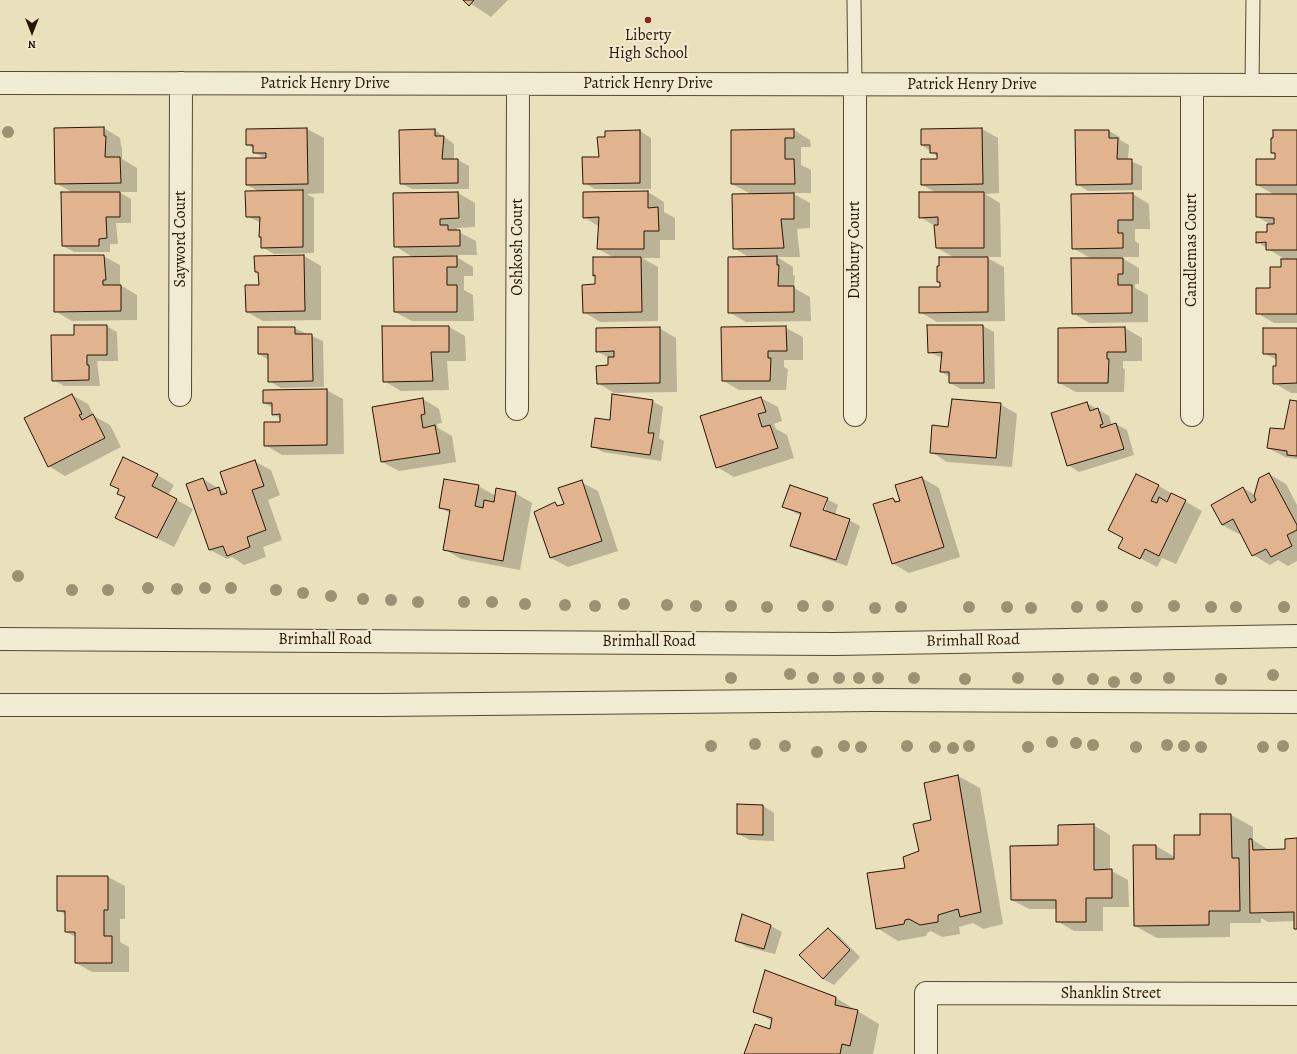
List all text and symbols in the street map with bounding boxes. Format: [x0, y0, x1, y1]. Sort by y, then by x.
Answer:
north arrow [12, 12, 52, 52]
marker: Liberty High School [643, 15, 653, 25]
place label: Liberty High School [608, 26, 688, 64]
text: N [28, 37, 36, 52]
street label: Patrick Henry Drive [260, 74, 390, 94]
street label: Patrick Henry Drive [583, 74, 713, 94]
street label: Patrick Henry Drive [907, 75, 1037, 95]
street label: Sayword Court [171, 191, 191, 287]
street label: Candlemas Court [1182, 193, 1202, 307]
street label: Oshkosh Court [508, 198, 528, 296]
street label: Duxbury Court [845, 201, 865, 299]
street label: Brimhall Road [278, 630, 372, 650]
street label: Brimhall Road [926, 631, 1020, 651]
street label: Brimhall Road [602, 632, 696, 652]
street label: Shanklin Street [1061, 984, 1161, 1004]

